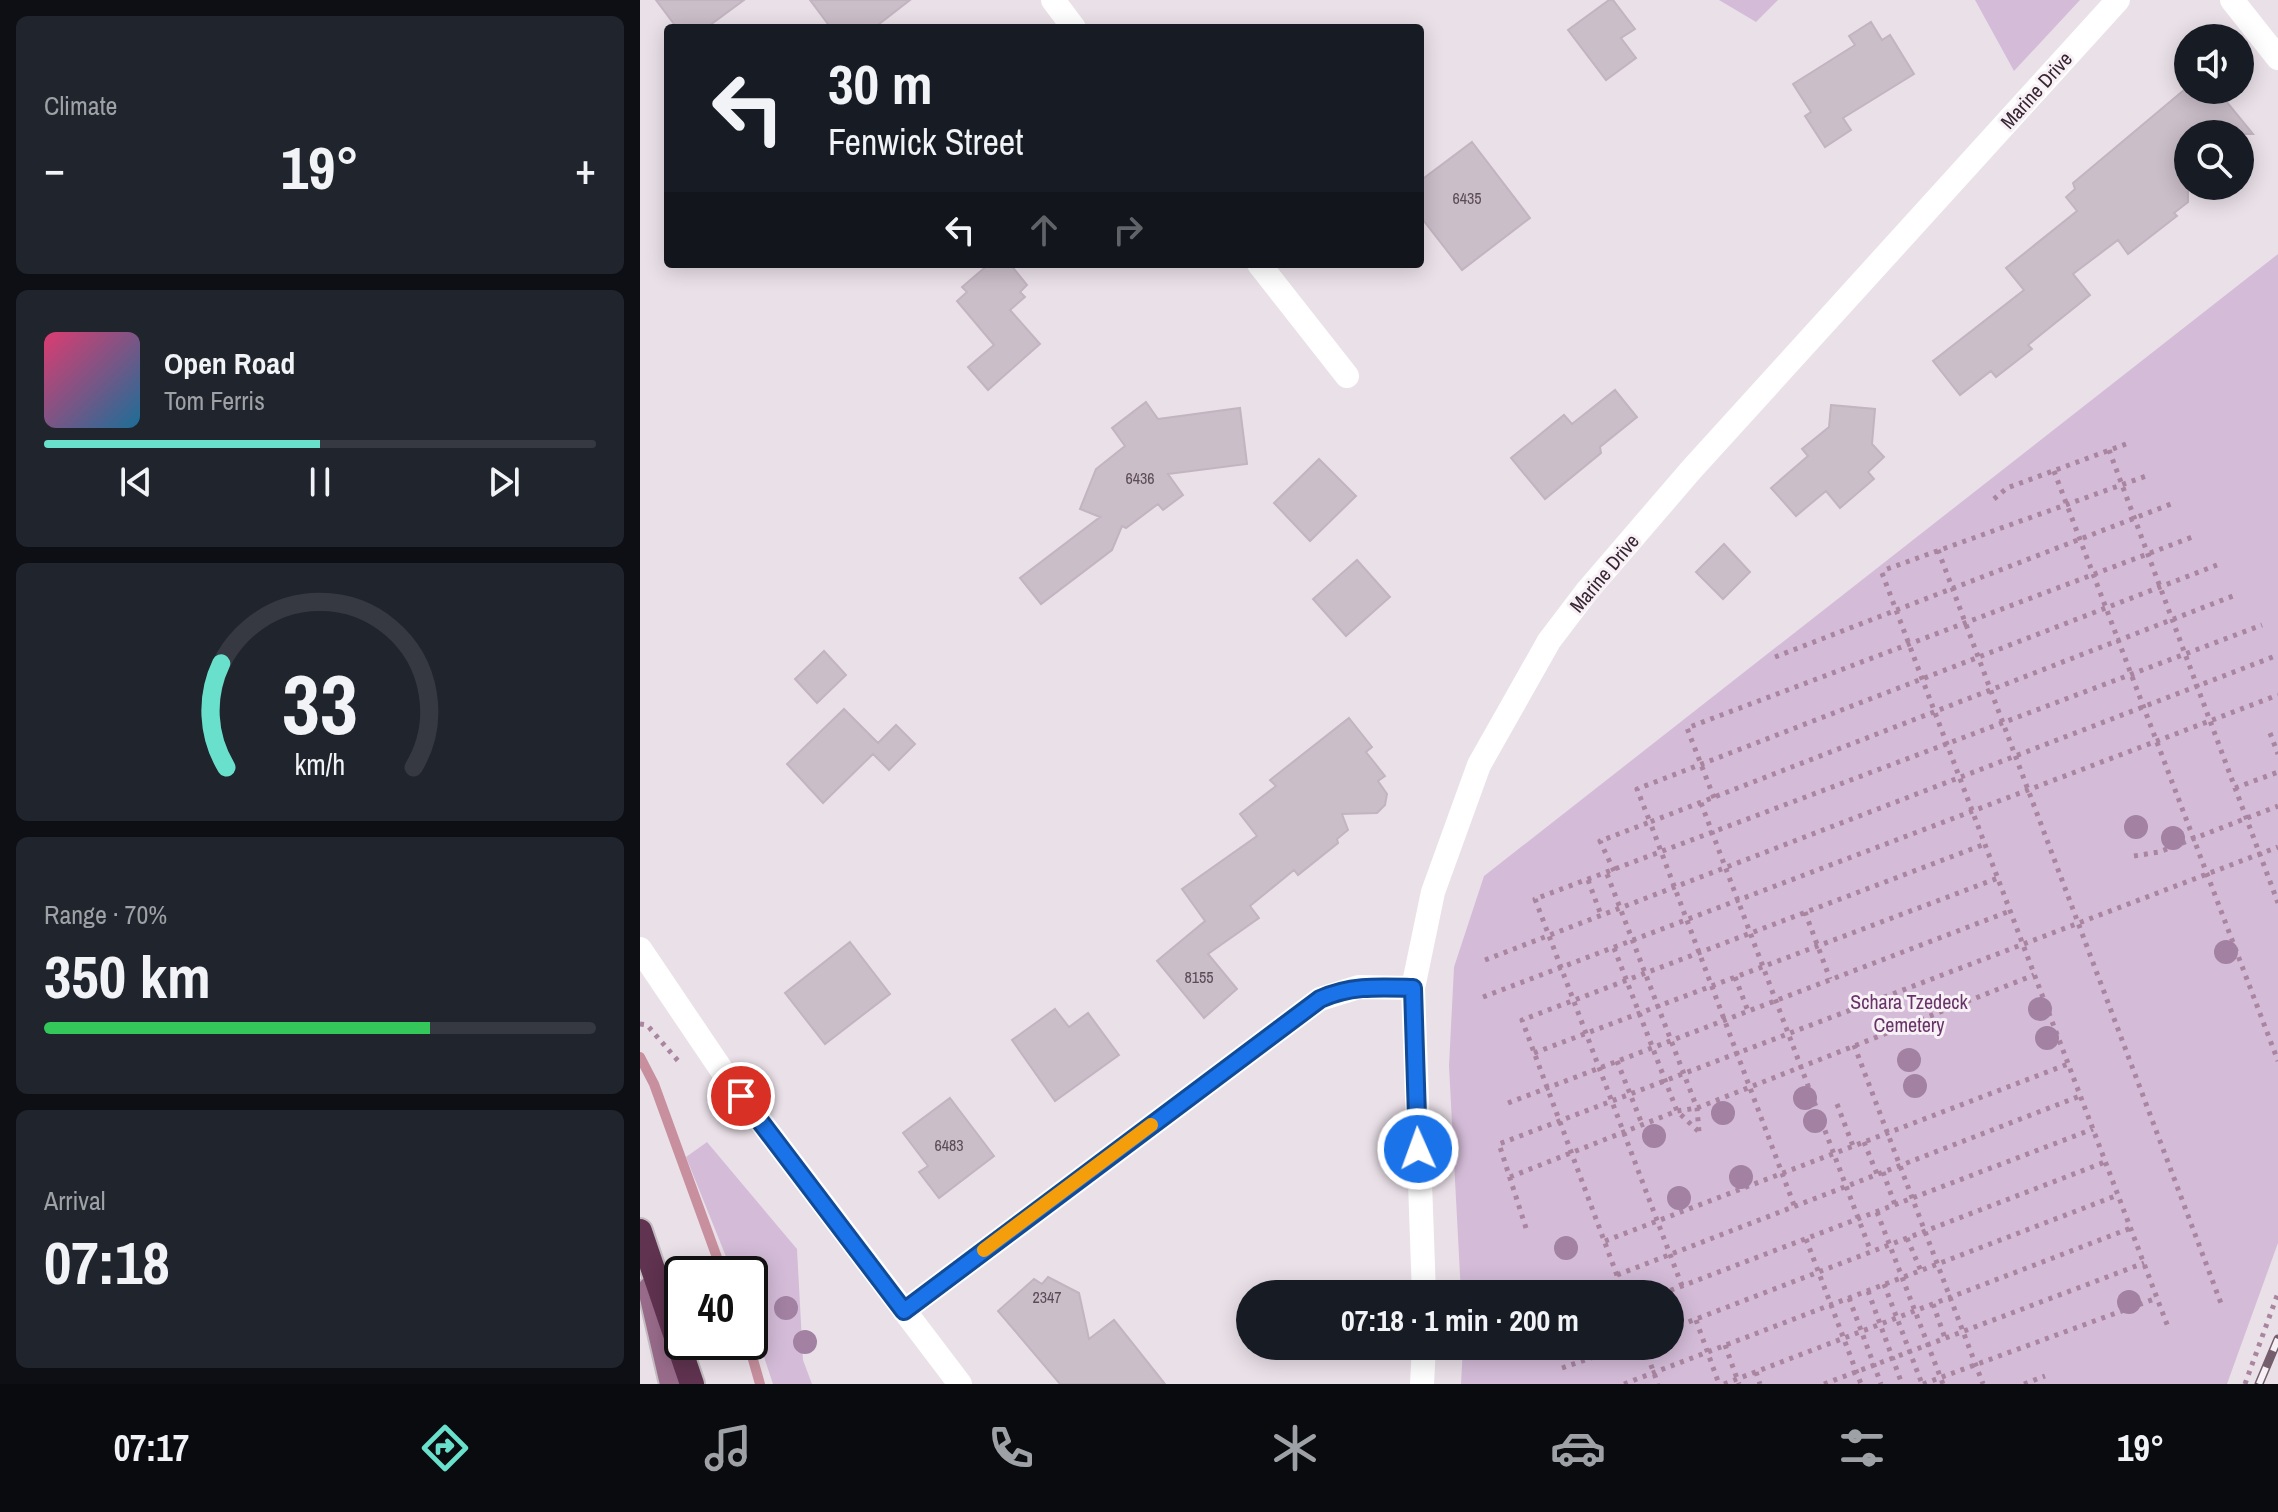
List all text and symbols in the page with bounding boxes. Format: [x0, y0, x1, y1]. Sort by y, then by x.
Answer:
map controls [2174, 24, 2254, 200]
button: sound [2174, 24, 2254, 104]
text: 30 m [828, 46, 933, 121]
street label: Marine Drive [1994, 46, 2078, 134]
icon: left [696, 56, 800, 160]
text: Climate [44, 88, 117, 123]
text: Fenwick Street [828, 118, 1023, 166]
button: search [2174, 120, 2254, 200]
text: 19° [281, 127, 359, 208]
text: − [44, 138, 65, 198]
text: + [575, 138, 596, 198]
house number: 6435 [1452, 187, 1482, 209]
icon: left [938, 208, 982, 252]
icon: ahead [1022, 208, 1066, 252]
icon: right [1106, 208, 1150, 252]
text: Open Road [164, 343, 295, 383]
text: Tom Ferris [164, 383, 265, 418]
icon: previous [114, 460, 158, 504]
icon: pause [298, 460, 342, 504]
icon: next [482, 460, 526, 504]
house number: 6436 [1125, 467, 1155, 489]
street label: Marine Drive [1563, 528, 1645, 618]
text: 33 [282, 648, 358, 760]
text: km/h [295, 745, 345, 784]
text: Range · 70% [44, 897, 167, 932]
text: 350 km [44, 936, 211, 1017]
house number: 8155 [1184, 966, 1214, 988]
park label: Schara Tzedeck Cemetery [1850, 988, 1969, 1038]
pin [707, 1062, 775, 1130]
icon: arrive [719, 1074, 763, 1118]
position arrow [1376, 1107, 1460, 1191]
house number: 6483 [934, 1134, 964, 1156]
text: Arrival [44, 1183, 106, 1218]
text: 07:18 [44, 1222, 170, 1303]
speed limit sign: 40 [664, 1256, 768, 1360]
house number: 2347 [1032, 1286, 1062, 1308]
text: 07:18 · 1 min · 200 m [1341, 1300, 1579, 1340]
icon: directions [417, 1420, 473, 1476]
icon: music [700, 1420, 756, 1476]
icon: phone [983, 1420, 1039, 1476]
icon: climate [1267, 1420, 1323, 1476]
icon: car [1550, 1420, 1606, 1476]
icon: filters [1834, 1420, 1890, 1476]
text: 07:17 [114, 1424, 189, 1472]
text: 19° [2117, 1424, 2164, 1472]

